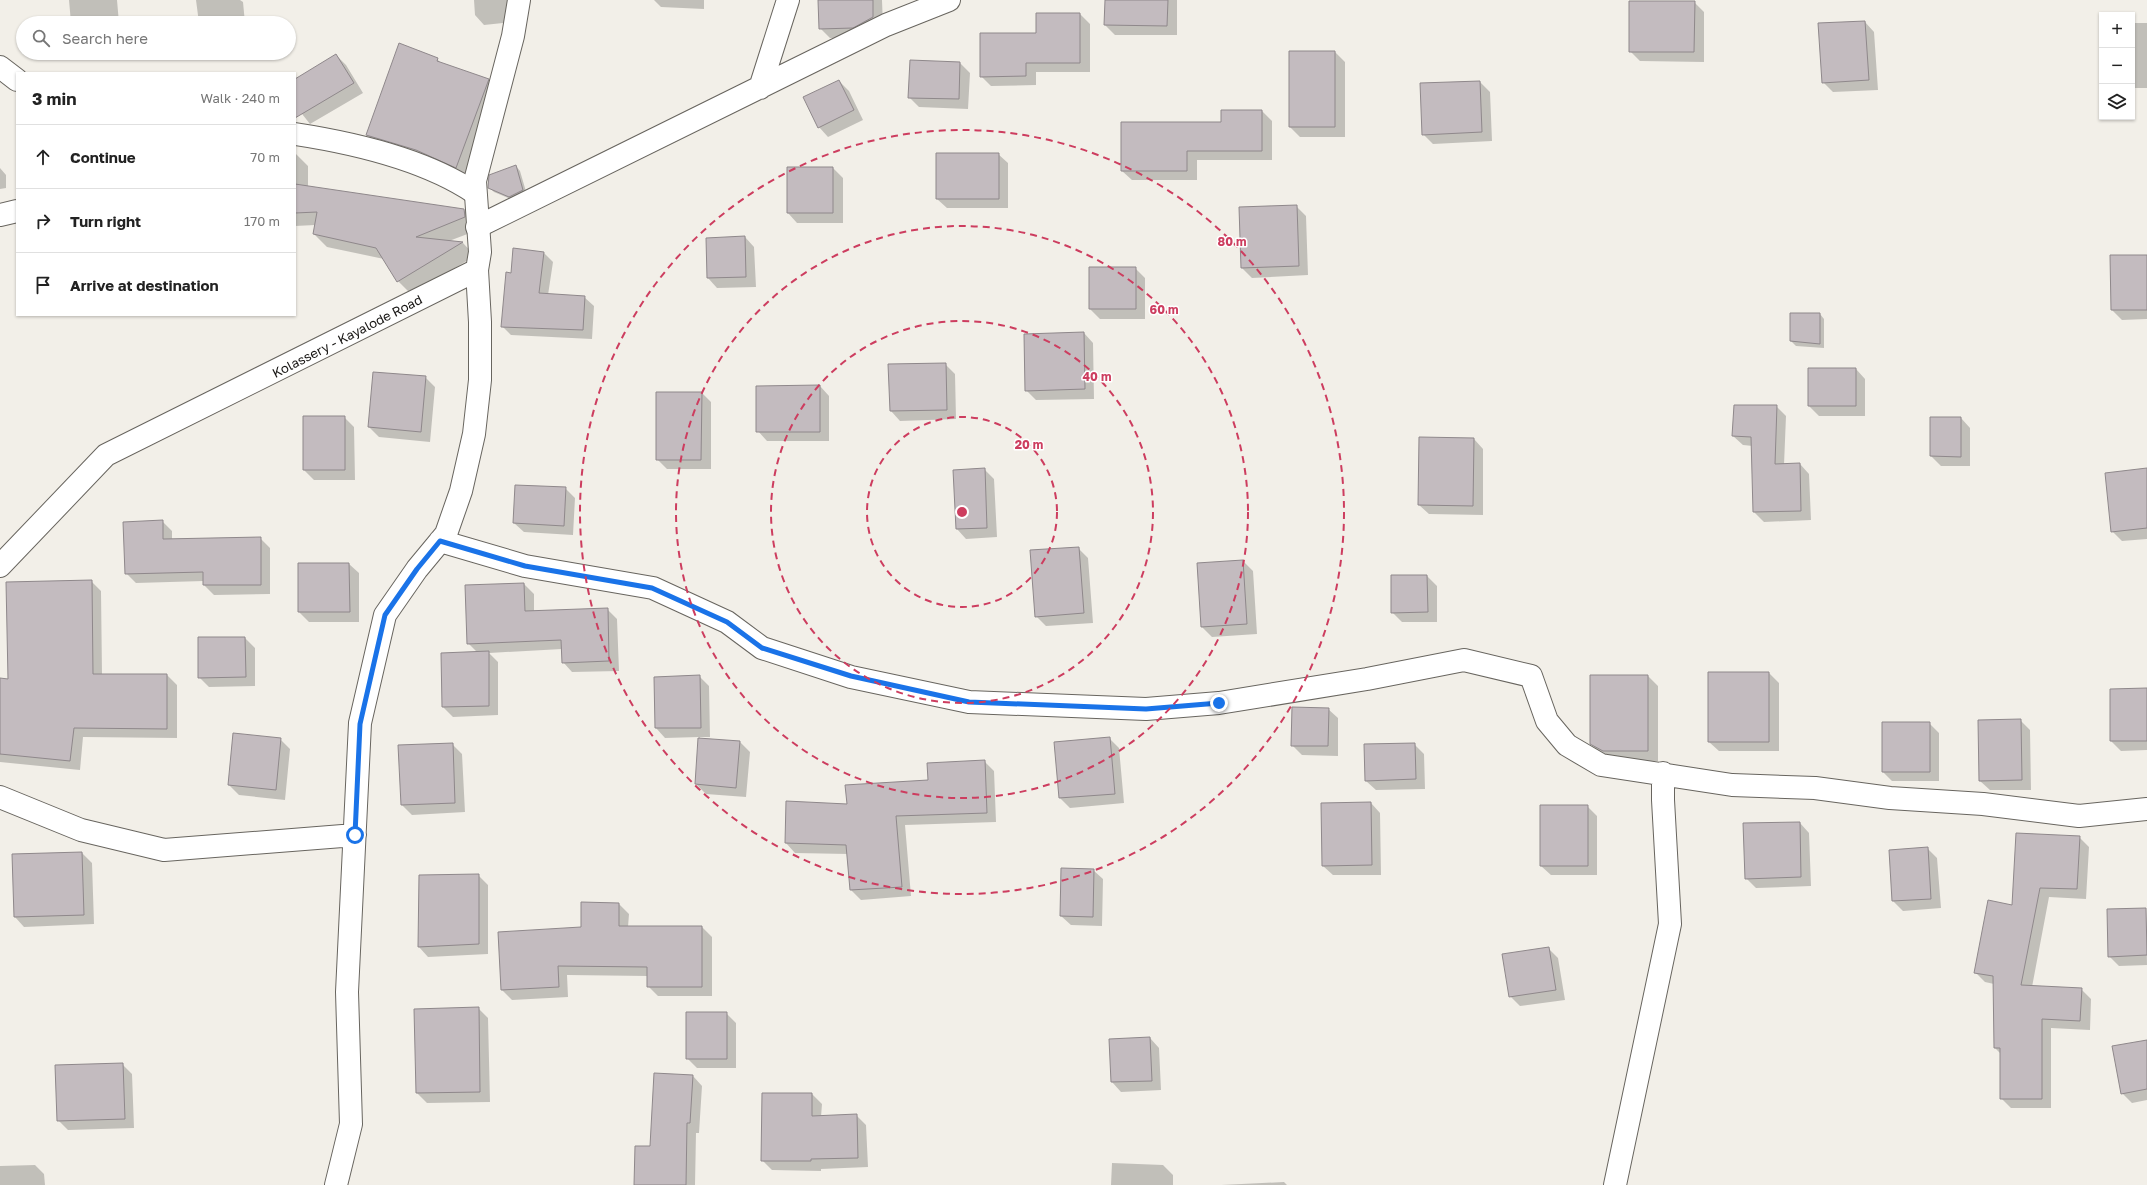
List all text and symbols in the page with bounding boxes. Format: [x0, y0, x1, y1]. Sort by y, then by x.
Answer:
map controls [2099, 12, 2135, 120]
button: + [2099, 12, 2135, 48]
search box [16, 16, 296, 60]
icon: search [30, 27, 52, 49]
text: Search here [62, 29, 148, 47]
button: − [2099, 48, 2135, 84]
button: layers [2099, 84, 2135, 120]
text: 3 min [32, 88, 76, 109]
text: Walk · 240 m [201, 90, 280, 106]
icon: ahead [32, 146, 54, 168]
text: Continue [70, 148, 136, 166]
text: 70 m [250, 149, 280, 165]
icon: right [32, 210, 54, 232]
text: Turn right [70, 212, 141, 230]
text: 170 m [244, 213, 280, 229]
text: 80 m [1218, 234, 1246, 249]
icon: arrive [32, 274, 54, 296]
text: Arrive at destination [70, 276, 219, 294]
street label: Kolassery - Kayalode Road [269, 291, 425, 381]
text: 60 m [1150, 302, 1178, 317]
text: 40 m [1083, 369, 1111, 384]
text: 20 m [1015, 437, 1043, 452]
centre of rings [955, 505, 969, 519]
route end [1210, 694, 1228, 712]
route start [346, 826, 364, 844]

